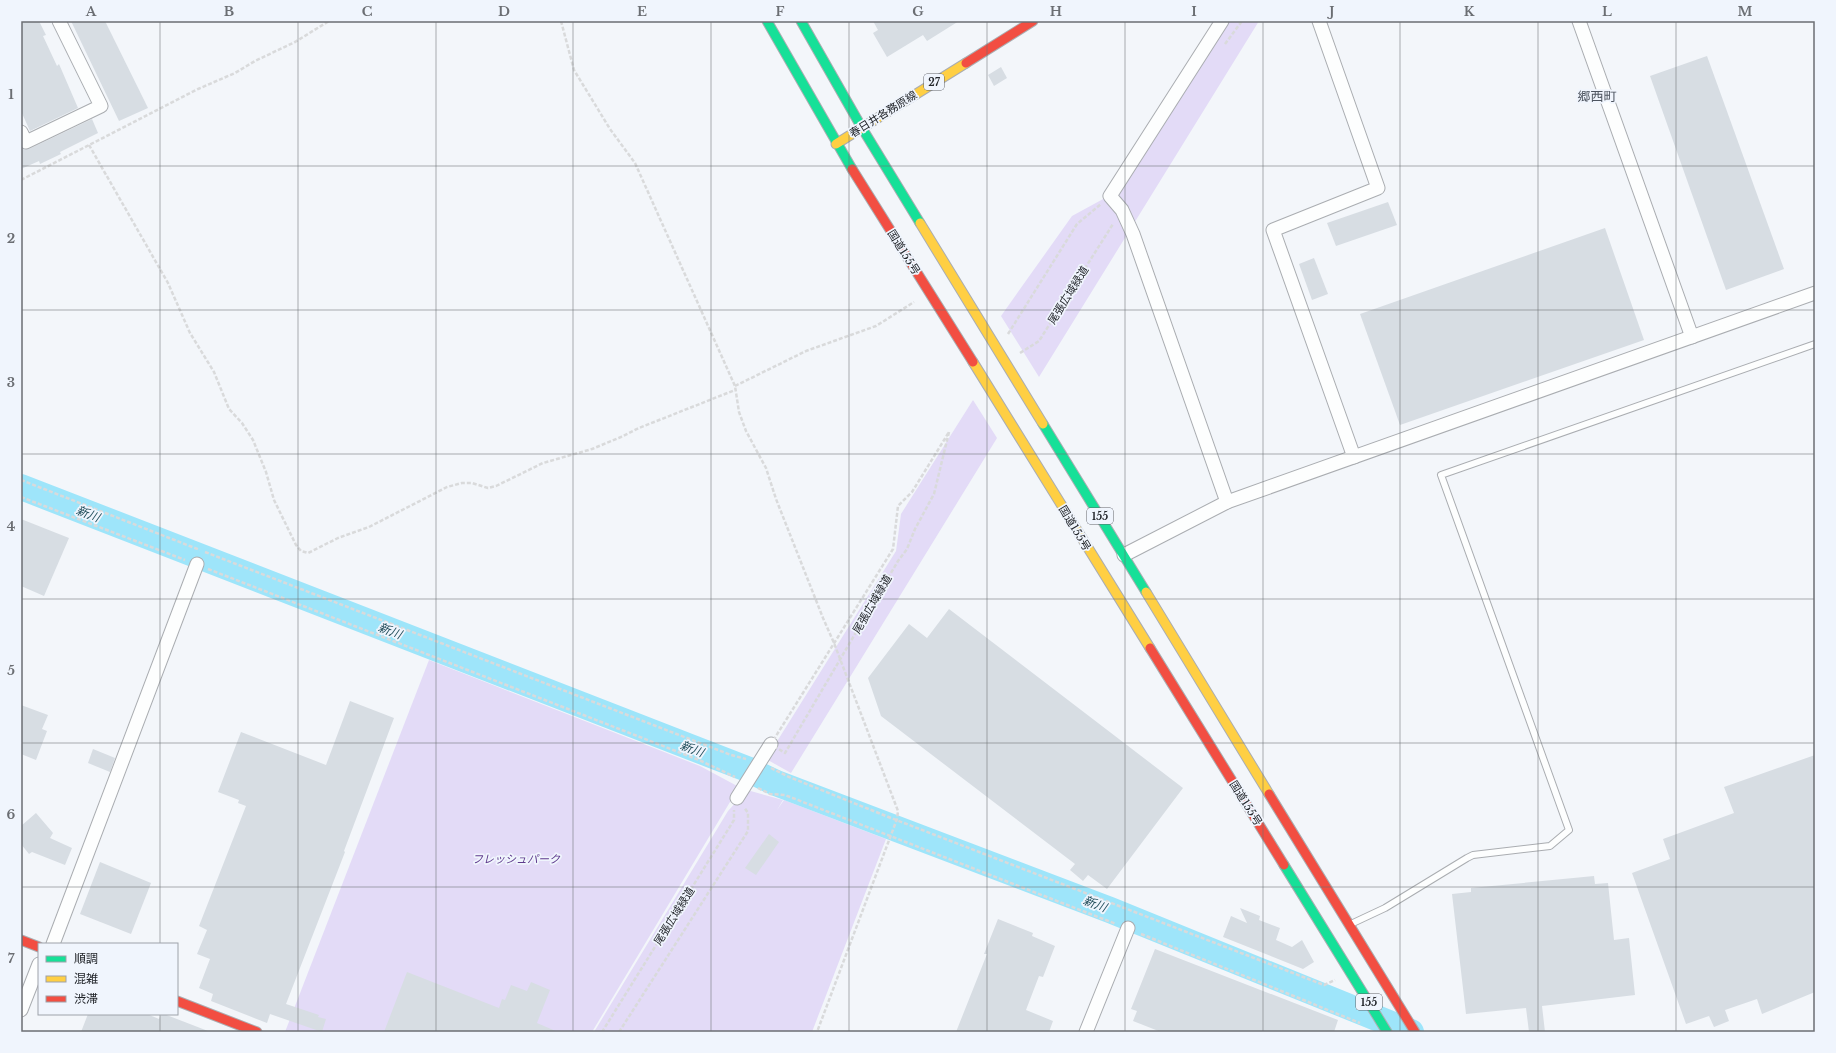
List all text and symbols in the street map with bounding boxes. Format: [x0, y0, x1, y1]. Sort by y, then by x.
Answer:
text: A [85, 3, 97, 20]
text: B [224, 3, 234, 20]
text: C [362, 3, 373, 20]
text: D [498, 3, 510, 20]
text: E [637, 3, 647, 20]
text: F [776, 3, 785, 20]
text: G [912, 3, 924, 20]
text: H [1050, 3, 1062, 20]
text: I [1191, 3, 1197, 20]
text: J [1326, 3, 1335, 20]
text: K [1464, 3, 1475, 20]
text: L [1602, 3, 1612, 20]
text: M [1738, 3, 1753, 20]
road number: 27 [924, 74, 944, 90]
text: 1 [8, 86, 14, 103]
street label: 春日井各務原線 [847, 88, 919, 140]
district label: 郷西町 [1577, 88, 1617, 105]
street label: 国道155号 [885, 227, 923, 277]
text: 2 [7, 230, 15, 247]
street label: 尾張広域緑道 [1045, 263, 1091, 327]
text: 3 [7, 374, 15, 391]
water label: 新川 [74, 502, 104, 526]
street label: 国道155号 [1056, 503, 1094, 553]
road number: 155 [1087, 508, 1113, 524]
text: 4 [7, 518, 16, 535]
street label: 尾張広域緑道 [849, 572, 895, 636]
water label: 新川 [376, 619, 406, 643]
text: 5 [7, 662, 15, 679]
water label: 新川 [678, 737, 708, 761]
street label: 国道155号 [1227, 778, 1265, 828]
text: 6 [7, 806, 16, 823]
park label: フレッシュパーク [472, 852, 561, 866]
street label: 尾張広域緑道 [651, 884, 697, 948]
water label: 新川 [1081, 892, 1111, 916]
legend [38, 943, 178, 1015]
text: 7 [8, 950, 15, 967]
text: 順調 [74, 951, 98, 966]
text: 混雑 [74, 971, 98, 986]
text: 渋滞 [74, 991, 98, 1006]
road number: 155 [1356, 994, 1382, 1010]

